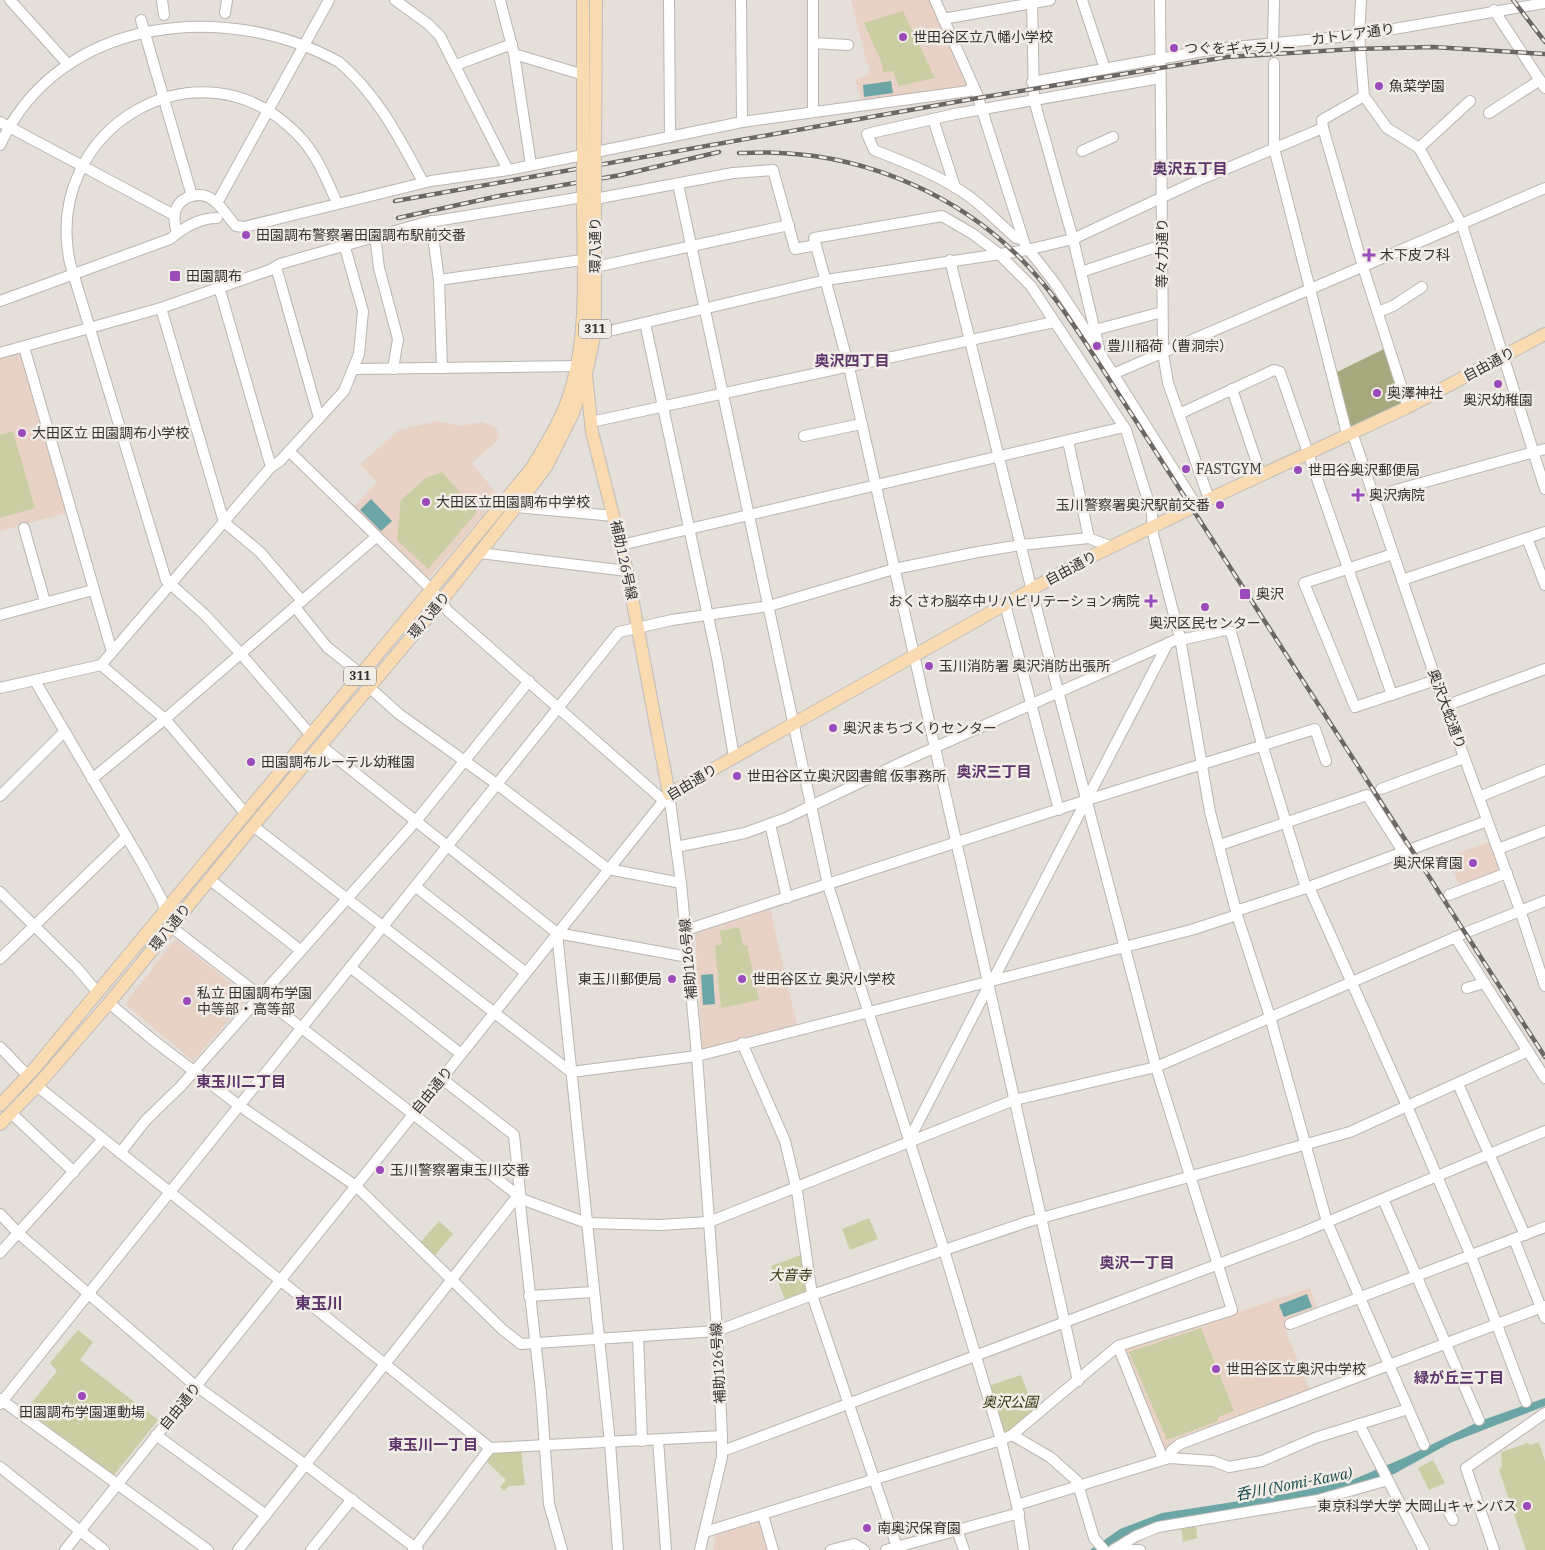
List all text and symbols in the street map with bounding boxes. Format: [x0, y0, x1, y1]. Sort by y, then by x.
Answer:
street label: カトレア通り [1310, 19, 1396, 49]
place label: 世田谷区立八幡小学校 [913, 28, 1053, 46]
marker: 世田谷区立八幡小学校 [897, 31, 909, 43]
place label: つぐをギャラリー [1184, 39, 1296, 57]
marker: つぐをギャラリー [1168, 42, 1180, 54]
place label: 魚菜学園 [1389, 77, 1445, 95]
marker: 魚菜学園 [1373, 80, 1385, 92]
district label: 奥沢五丁目 [1152, 159, 1228, 178]
street label: 環八通り [586, 217, 604, 273]
street label: 等々力通り [1153, 218, 1171, 288]
place label: 田園調布警察署田園調布駅前交番 [256, 226, 466, 244]
marker: 田園調布警察署田園調布駅前交番 [240, 229, 252, 241]
place label: 木下皮フ科 [1380, 246, 1450, 264]
marker: 木下皮フ科 [1362, 248, 1376, 262]
place label: 田園調布 [186, 267, 242, 285]
marker: 田園調布 [168, 269, 182, 283]
road number: 311 [579, 320, 611, 338]
place label: 豊川稲荷（曹洞宗） [1107, 337, 1233, 355]
marker: 豊川稲荷（曹洞宗） [1091, 340, 1103, 352]
street label: 自由通り [1460, 343, 1518, 385]
district label: 奥沢四丁目 [814, 351, 890, 370]
marker: 奥沢幼稚園 [1492, 378, 1504, 390]
place label: 奥澤神社 [1387, 384, 1443, 402]
marker: 奥澤神社 [1371, 387, 1383, 399]
place label: 奥沢幼稚園 [1463, 391, 1533, 409]
place label: 大田区立 田園調布小学校 [32, 424, 189, 442]
marker: 大田区立 田園調布小学校 [16, 427, 28, 439]
place label: FASTGYM [1196, 460, 1262, 478]
place label: 世田谷奥沢郵便局 [1308, 461, 1420, 479]
marker: FASTGYM [1180, 463, 1192, 475]
marker: 世田谷奥沢郵便局 [1292, 464, 1304, 476]
place label: 奥沢病院 [1369, 486, 1425, 504]
marker: 奥沢病院 [1351, 488, 1365, 502]
place label: 大田区立田園調布中学校 [436, 493, 590, 511]
marker: 大田区立田園調布中学校 [420, 496, 432, 508]
place label: 玉川警察署奥沢駅前交番 [1056, 496, 1210, 514]
marker: 玉川警察署奥沢駅前交番 [1214, 499, 1226, 511]
street label: 補助126号線 [607, 518, 641, 602]
street label: 自由通り [1042, 547, 1100, 589]
place label: 奥沢 [1256, 585, 1284, 603]
marker: 奥沢 [1238, 587, 1252, 601]
street label: 環八通り [404, 588, 454, 642]
place label: おくさわ脳卒中リハビリテーション病院 [888, 592, 1140, 610]
marker: おくさわ脳卒中リハビリテーション病院 [1144, 594, 1158, 608]
marker: 奥沢区民センター [1199, 601, 1211, 613]
place label: 奥沢区民センター [1149, 614, 1261, 632]
place label: 玉川消防署 奥沢消防出張所 [939, 657, 1110, 675]
marker: 玉川消防署 奥沢消防出張所 [923, 660, 935, 672]
road number: 311 [344, 666, 376, 686]
street label: 奥沢大蛇通り [1424, 666, 1470, 752]
place label: 奥沢まちづくりセンター [843, 719, 997, 737]
marker: 奥沢まちづくりセンター [827, 722, 839, 734]
place label: 田園調布ルーテル幼稚園 [261, 753, 415, 771]
marker: 田園調布ルーテル幼稚園 [245, 756, 257, 768]
street label: 自由通り [663, 760, 721, 804]
district label: 奥沢三丁目 [956, 762, 1032, 781]
place label: 世田谷区立奥沢図書館 仮事務所 [747, 767, 946, 785]
marker: 世田谷区立奥沢図書館 仮事務所 [731, 770, 743, 782]
place label: 奥沢保育園 [1393, 854, 1463, 872]
marker: 奥沢保育園 [1467, 857, 1479, 869]
street label: 環八通り [145, 900, 195, 954]
street label: 補助126号線 [675, 918, 701, 1000]
place label: 東玉川郵便局 [578, 970, 662, 988]
place label: 世田谷区立 奥沢小学校 [752, 970, 895, 988]
marker: 東玉川郵便局 [666, 973, 678, 985]
marker: 世田谷区立 奥沢小学校 [736, 973, 748, 985]
place label: 私立 田園調布学園 中等部・高等部 [197, 984, 312, 1018]
marker: 私立 田園調布学園 中等部・高等部 [181, 995, 193, 1007]
street label: 自由通り [407, 1063, 457, 1117]
district label: 東玉川二丁目 [196, 1072, 286, 1091]
place label: 玉川警察署東玉川交番 [390, 1161, 530, 1179]
marker: 玉川警察署東玉川交番 [374, 1164, 386, 1176]
district label: 奥沢一丁目 [1099, 1253, 1175, 1272]
park label: 大音寺 [769, 1266, 813, 1284]
district label: 東玉川 [295, 1293, 343, 1313]
street label: 補助126号線 [707, 1322, 729, 1404]
place label: 世田谷区立奥沢中学校 [1226, 1360, 1366, 1378]
marker: 世田谷区立奥沢中学校 [1210, 1363, 1222, 1375]
district label: 緑が丘三丁目 [1414, 1368, 1504, 1387]
street label: 自由通り [155, 1379, 205, 1433]
marker: 田園調布学園運動場 [76, 1390, 88, 1402]
park label: 奥沢公園 [982, 1393, 1040, 1411]
place label: 田園調布学園運動場 [19, 1403, 145, 1421]
district label: 東玉川一丁目 [388, 1435, 478, 1454]
water label: 呑川 (Nomi-Kawa) [1234, 1463, 1354, 1504]
place label: 東京科学大学 大岡山キャンパス [1318, 1497, 1517, 1515]
marker: 東京科学大学 大岡山キャンパス [1521, 1500, 1533, 1512]
place label: 南奥沢保育園 [877, 1519, 961, 1537]
marker: 南奥沢保育園 [861, 1522, 873, 1534]

